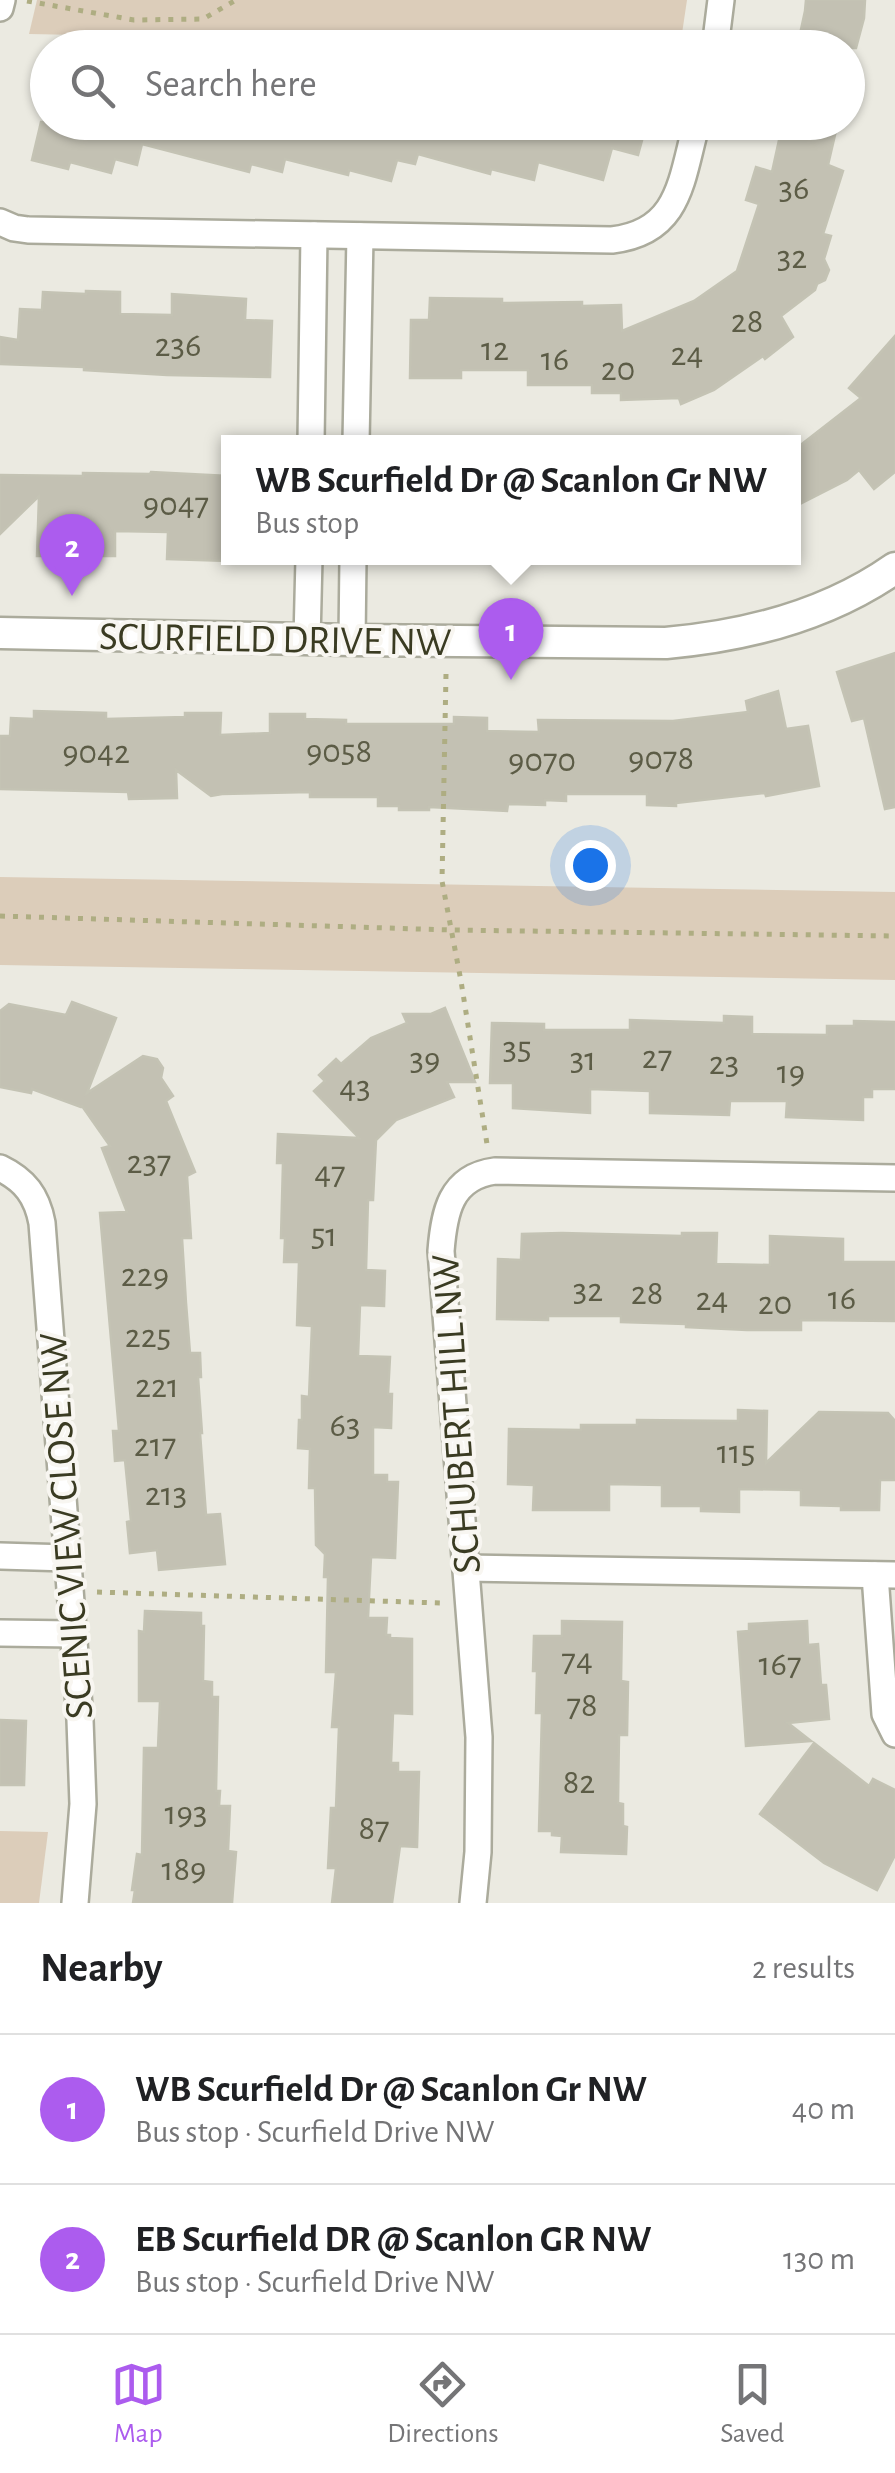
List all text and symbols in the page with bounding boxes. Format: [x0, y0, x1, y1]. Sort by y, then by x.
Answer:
search box [30, 30, 865, 140]
icon: search [65, 58, 120, 113]
text: Search here [145, 66, 317, 104]
house number: 36 [779, 171, 809, 206]
house number: 32 [777, 240, 807, 275]
house number: 28 [731, 304, 763, 339]
house number: 236 [155, 328, 201, 363]
house number: 12 [481, 332, 509, 367]
house number: 24 [671, 337, 703, 372]
house number: 16 [541, 342, 569, 377]
house number: 20 [601, 352, 635, 387]
popup [221, 435, 801, 565]
text: WB Scurfield Dr @ Scanlon Gr NW [255, 462, 767, 500]
house number: 9047 [143, 487, 209, 522]
text: Bus stop [255, 507, 359, 539]
pin: 2 [40, 514, 104, 596]
pin: 1 [478, 598, 544, 680]
street label: SCURFIELD DRIVE NW [99, 617, 452, 663]
house number: 9058 [306, 734, 372, 769]
house number: 9042 [62, 735, 130, 770]
house number: 9078 [628, 741, 694, 776]
house number: 9070 [508, 743, 576, 778]
your location [565, 840, 616, 891]
house number: 35 [502, 1031, 532, 1066]
house number: 27 [642, 1040, 672, 1075]
house number: 39 [410, 1042, 440, 1077]
house number: 31 [570, 1042, 596, 1077]
house number: 23 [709, 1046, 739, 1081]
house number: 19 [777, 1055, 805, 1090]
house number: 43 [339, 1070, 371, 1105]
house number: 237 [127, 1145, 171, 1180]
house number: 47 [314, 1156, 346, 1191]
house number: 51 [311, 1218, 337, 1253]
street label: SCHUBERT HILL NW [426, 1253, 488, 1575]
house number: 229 [121, 1258, 169, 1293]
house number: 32 [573, 1273, 603, 1308]
house number: 28 [631, 1276, 663, 1311]
house number: 16 [828, 1281, 856, 1316]
house number: 24 [696, 1282, 728, 1317]
house number: 20 [758, 1286, 792, 1321]
house number: 225 [125, 1319, 171, 1354]
street label: SCENIC VIEW CLOSE NW [34, 1331, 100, 1720]
house number: 221 [135, 1369, 179, 1404]
house number: 63 [330, 1408, 360, 1443]
house number: 217 [134, 1428, 176, 1463]
house number: 115 [717, 1435, 755, 1470]
house number: 213 [145, 1477, 187, 1512]
house number: 74 [561, 1643, 593, 1678]
house number: 167 [758, 1647, 802, 1682]
house number: 78 [566, 1688, 598, 1723]
house number: 82 [563, 1765, 595, 1800]
house number: 193 [165, 1796, 207, 1831]
house number: 87 [358, 1811, 390, 1846]
house number: 189 [161, 1852, 207, 1887]
text: Nearby [40, 1947, 163, 1989]
text: 2 results [752, 1952, 855, 1984]
text: WB Scurfield Dr @ Scanlon Gr NW [135, 2071, 647, 2109]
text: 1 [67, 2093, 78, 2125]
text: 40 m [792, 2093, 855, 2125]
text: Bus stop · Scurfield Drive NW [135, 2116, 494, 2148]
text: EB Scurfield DR @ Scanlon GR NW [135, 2221, 651, 2259]
text: 2 [65, 2243, 80, 2275]
text: 130 m [783, 2243, 855, 2275]
text: Bus stop · Scurfield Drive NW [135, 2266, 494, 2298]
tab: Map [111, 2357, 166, 2451]
tab: Directions [387, 2357, 499, 2451]
tab: Saved [720, 2357, 784, 2451]

